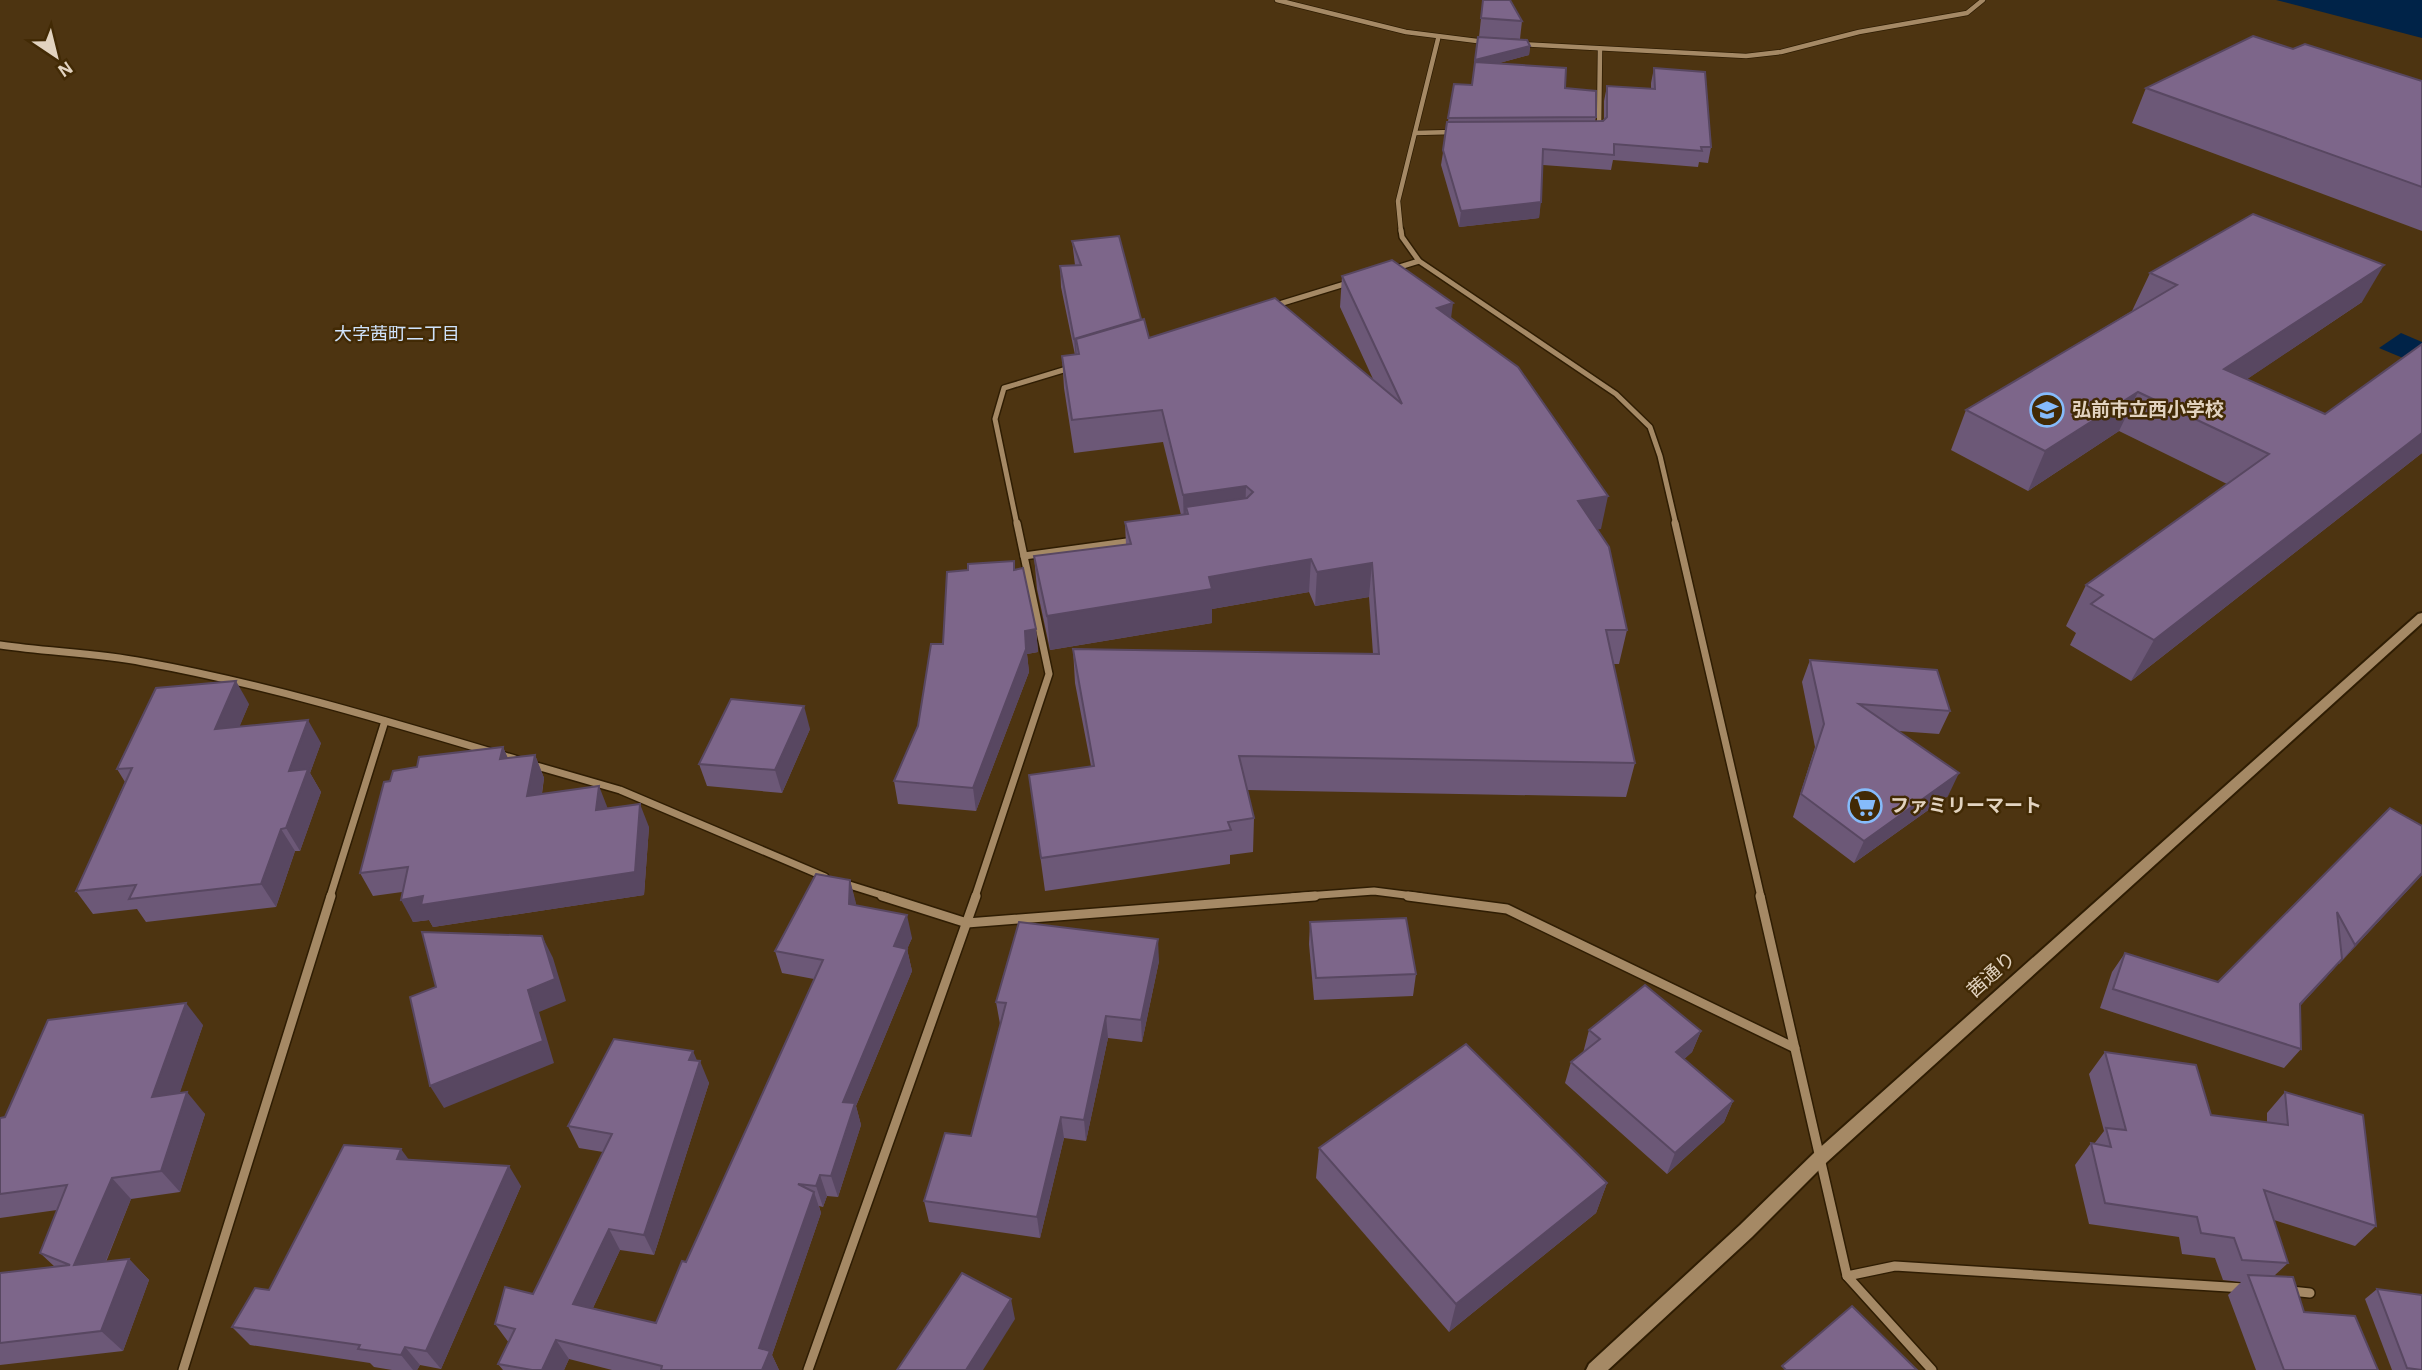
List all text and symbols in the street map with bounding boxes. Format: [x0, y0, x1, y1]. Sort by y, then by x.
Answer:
north arrow [21, 21, 91, 91]
text: N [54, 57, 76, 80]
district label: 大字茜町二丁目 [334, 325, 460, 344]
school or university icon: 弘前市立西小学校 [2028, 391, 2066, 429]
place label: 弘前市立西小学校 [2072, 399, 2224, 420]
supermarket icon: ファミリーマート [1846, 787, 1884, 825]
place label: ファミリーマート [1890, 797, 2042, 816]
street label: 茜通り [1964, 948, 2020, 1001]

